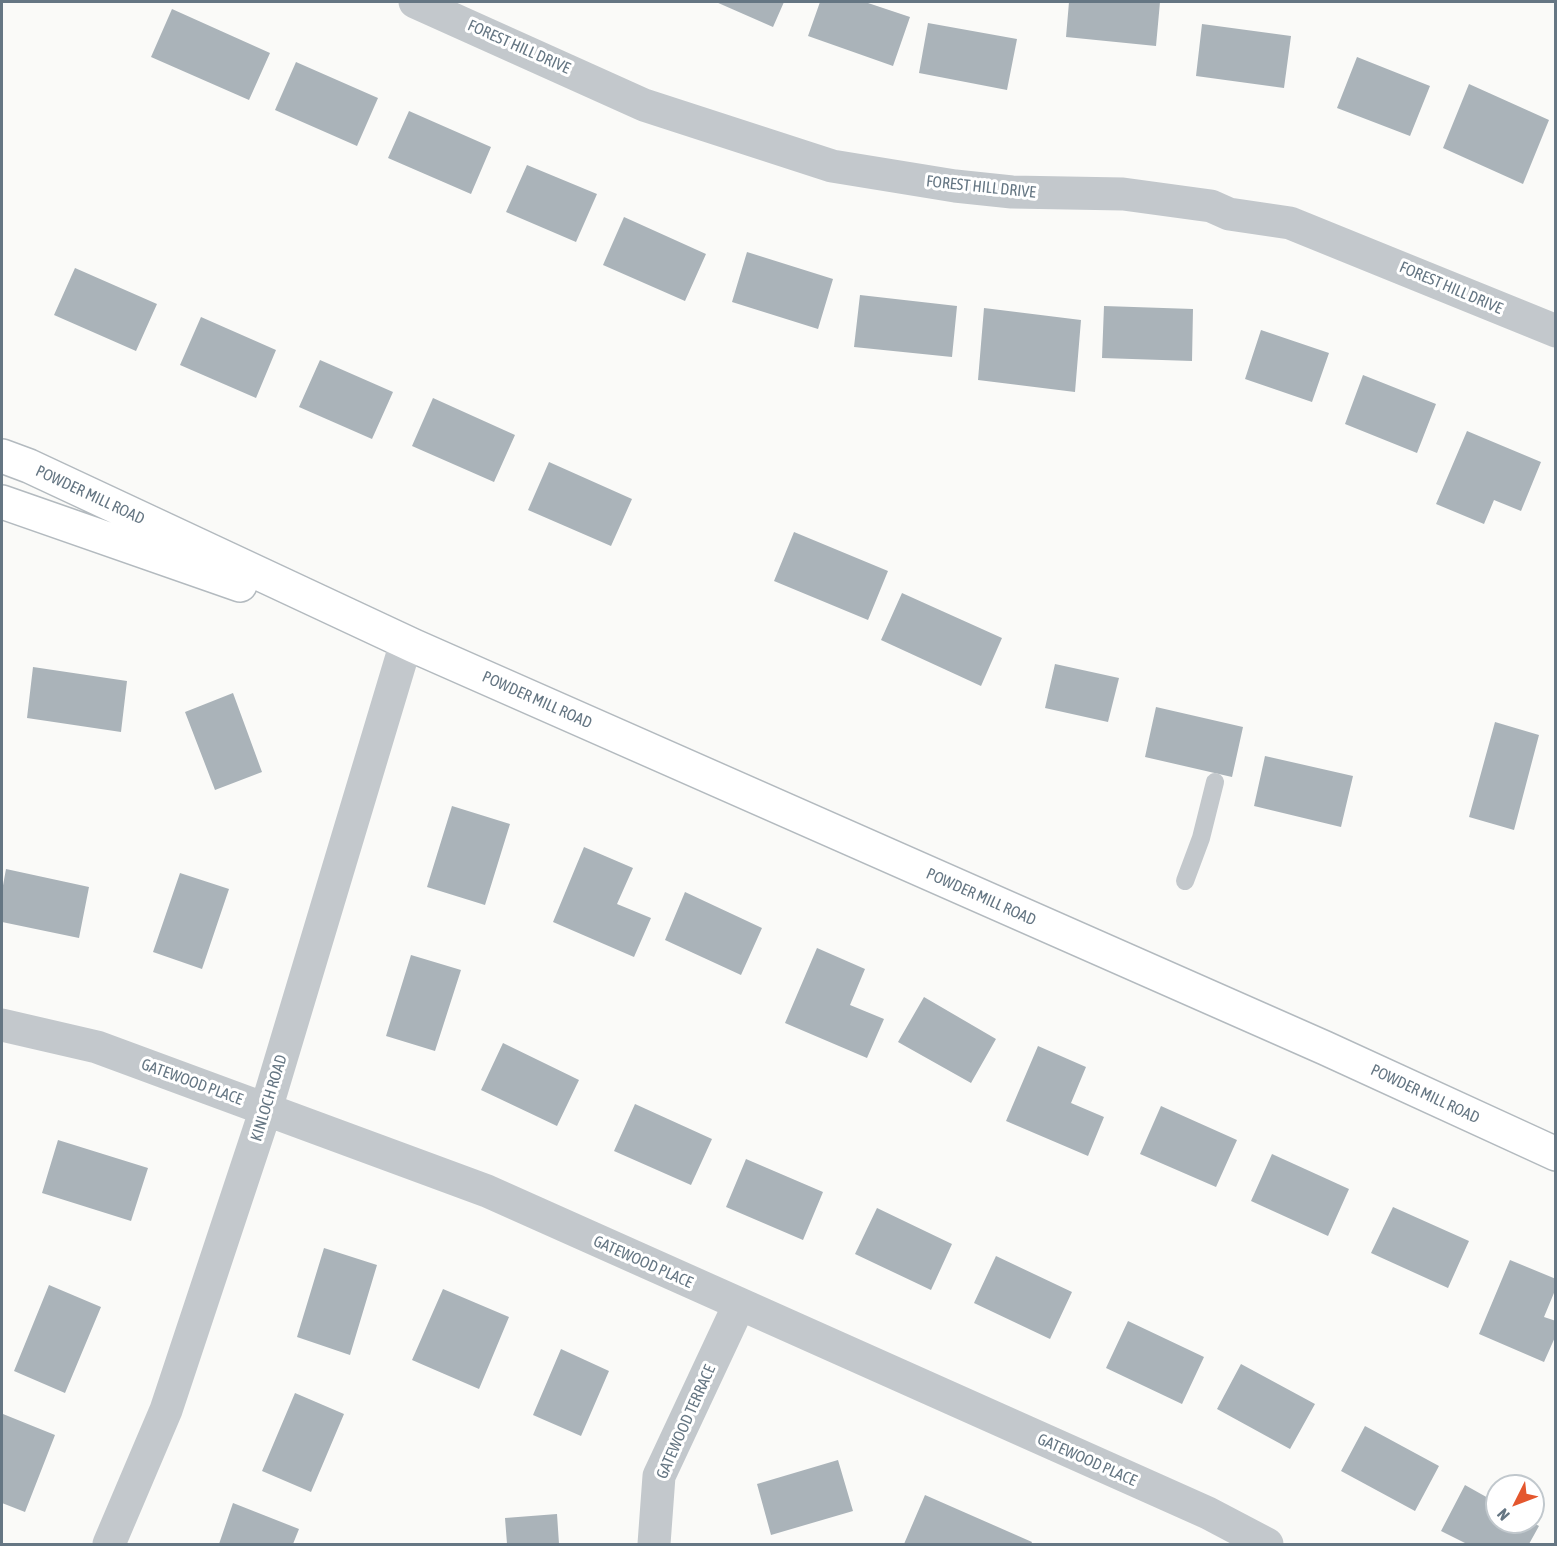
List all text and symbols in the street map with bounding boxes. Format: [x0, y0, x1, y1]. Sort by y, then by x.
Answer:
street label: FOREST HILL DRIVE [465, 16, 573, 78]
street label: FOREST HILL DRIVE [925, 172, 1037, 202]
street label: FOREST HILL DRIVE [1397, 258, 1505, 318]
street label: POWDER MILL ROAD [32, 461, 148, 529]
street label: POWDER MILL ROAD [479, 667, 595, 733]
street label: POWDER MILL ROAD [923, 864, 1039, 930]
street label: KINLOCH ROAD [247, 1053, 291, 1143]
street label: GATEWOOD PLACE [139, 1055, 245, 1109]
street label: POWDER MILL ROAD [1367, 1060, 1483, 1128]
street label: GATEWOOD PLACE [590, 1232, 696, 1292]
street label: GATEWOOD TERRACE [652, 1362, 720, 1482]
street label: GATEWOOD PLACE [1034, 1430, 1140, 1490]
north arrow [1485, 1474, 1545, 1534]
text: N [1493, 1505, 1513, 1524]

